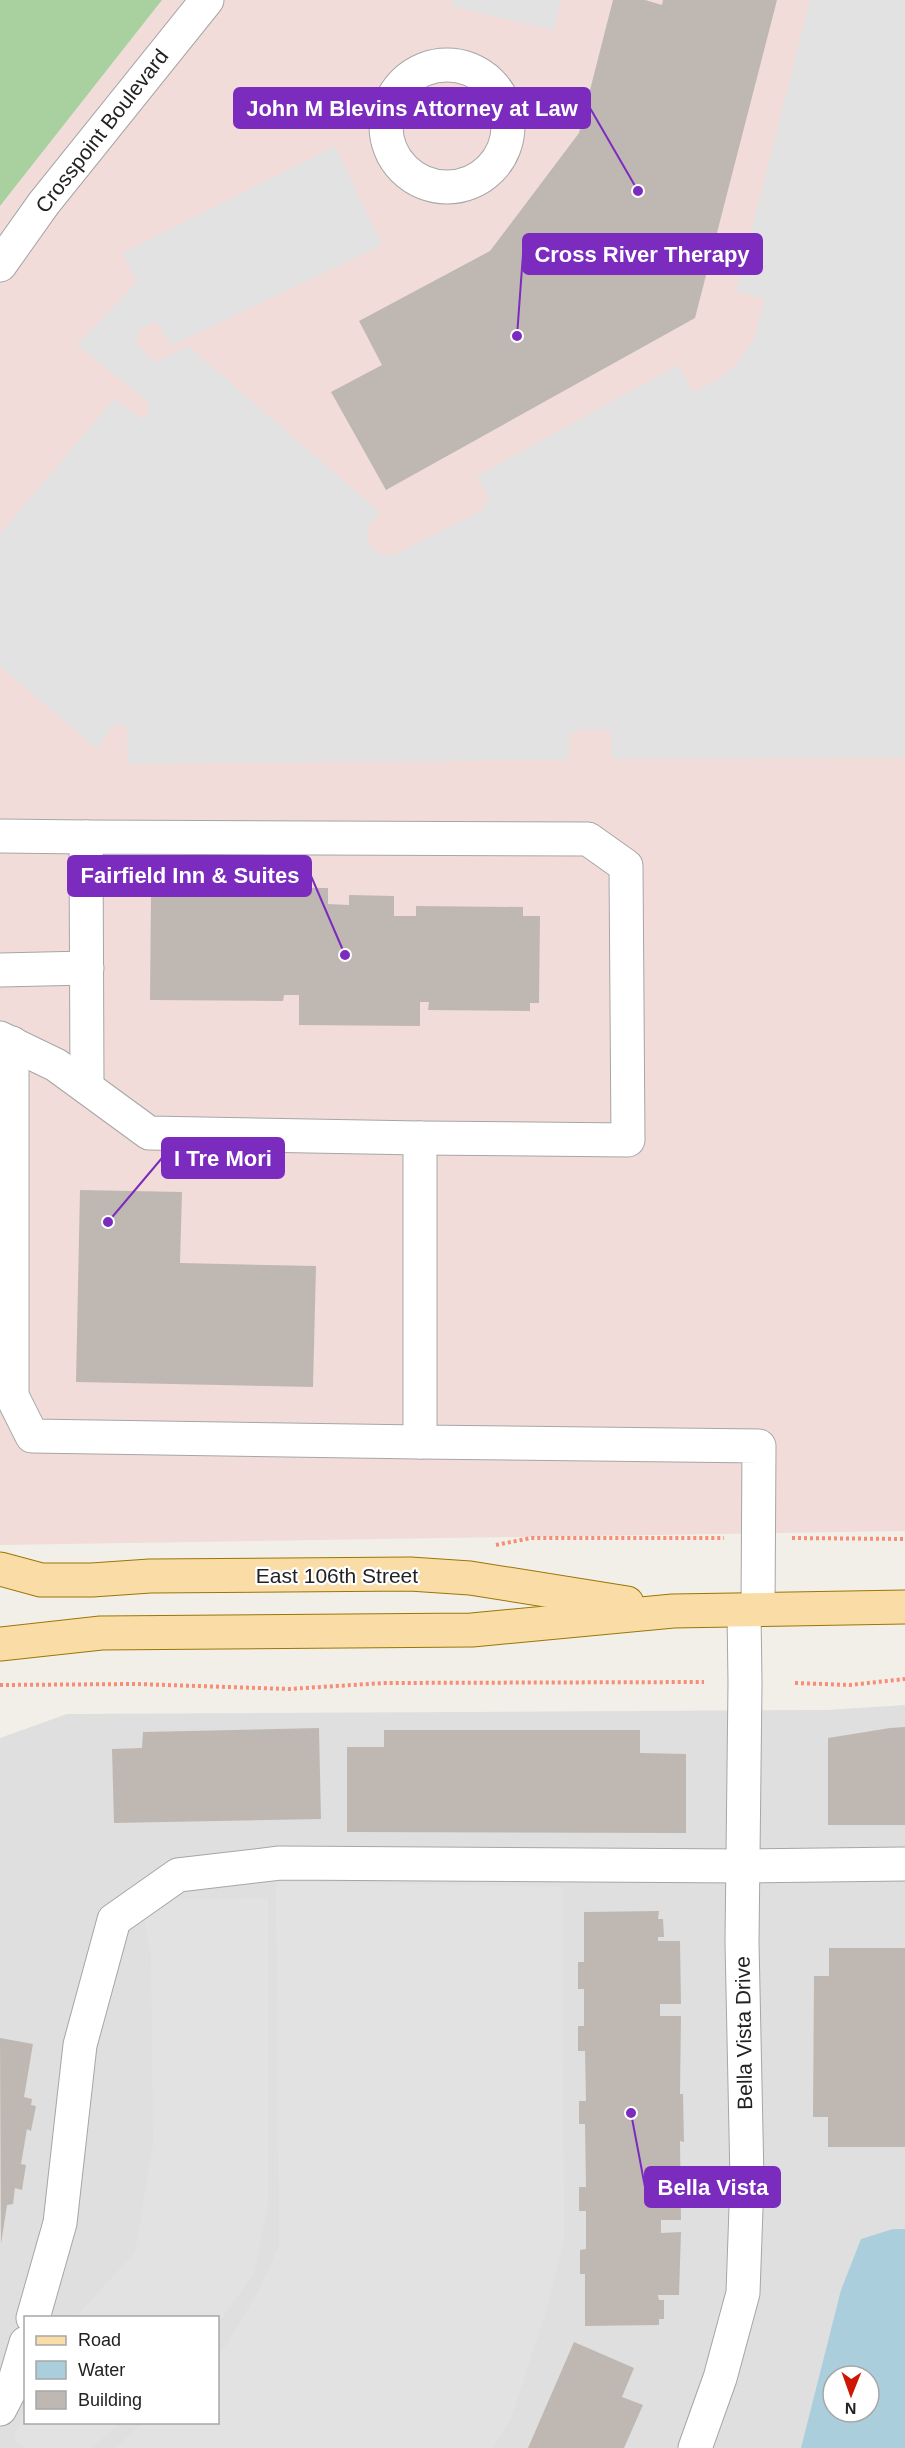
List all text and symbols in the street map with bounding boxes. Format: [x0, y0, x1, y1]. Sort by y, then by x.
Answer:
street label: Crosspoint Boulevard [31, 45, 172, 217]
callout: John M Blevins Attorney at Law [234, 88, 590, 128]
text: John M Blevins Attorney at Law [246, 96, 579, 121]
callout: Cross River Therapy [523, 234, 762, 274]
text: Cross River Therapy [534, 242, 750, 267]
callout: Fairfield Inn & Suites [68, 856, 311, 896]
text: Fairfield Inn & Suites [81, 863, 299, 888]
callout: I Tre Mori [162, 1138, 284, 1178]
text: I Tre Mori [174, 1146, 272, 1171]
street label: East 106th Street [256, 1564, 418, 1587]
street label: Bella Vista Drive [731, 1956, 756, 2110]
callout: Bella Vista [645, 2167, 780, 2207]
text: Bella Vista [658, 2175, 769, 2200]
legend [24, 2316, 219, 2424]
text: Road [78, 2330, 121, 2350]
text: Water [78, 2360, 125, 2380]
north arrow [821, 2364, 881, 2424]
text: Building [78, 2390, 142, 2410]
text: N [845, 2400, 857, 2417]

